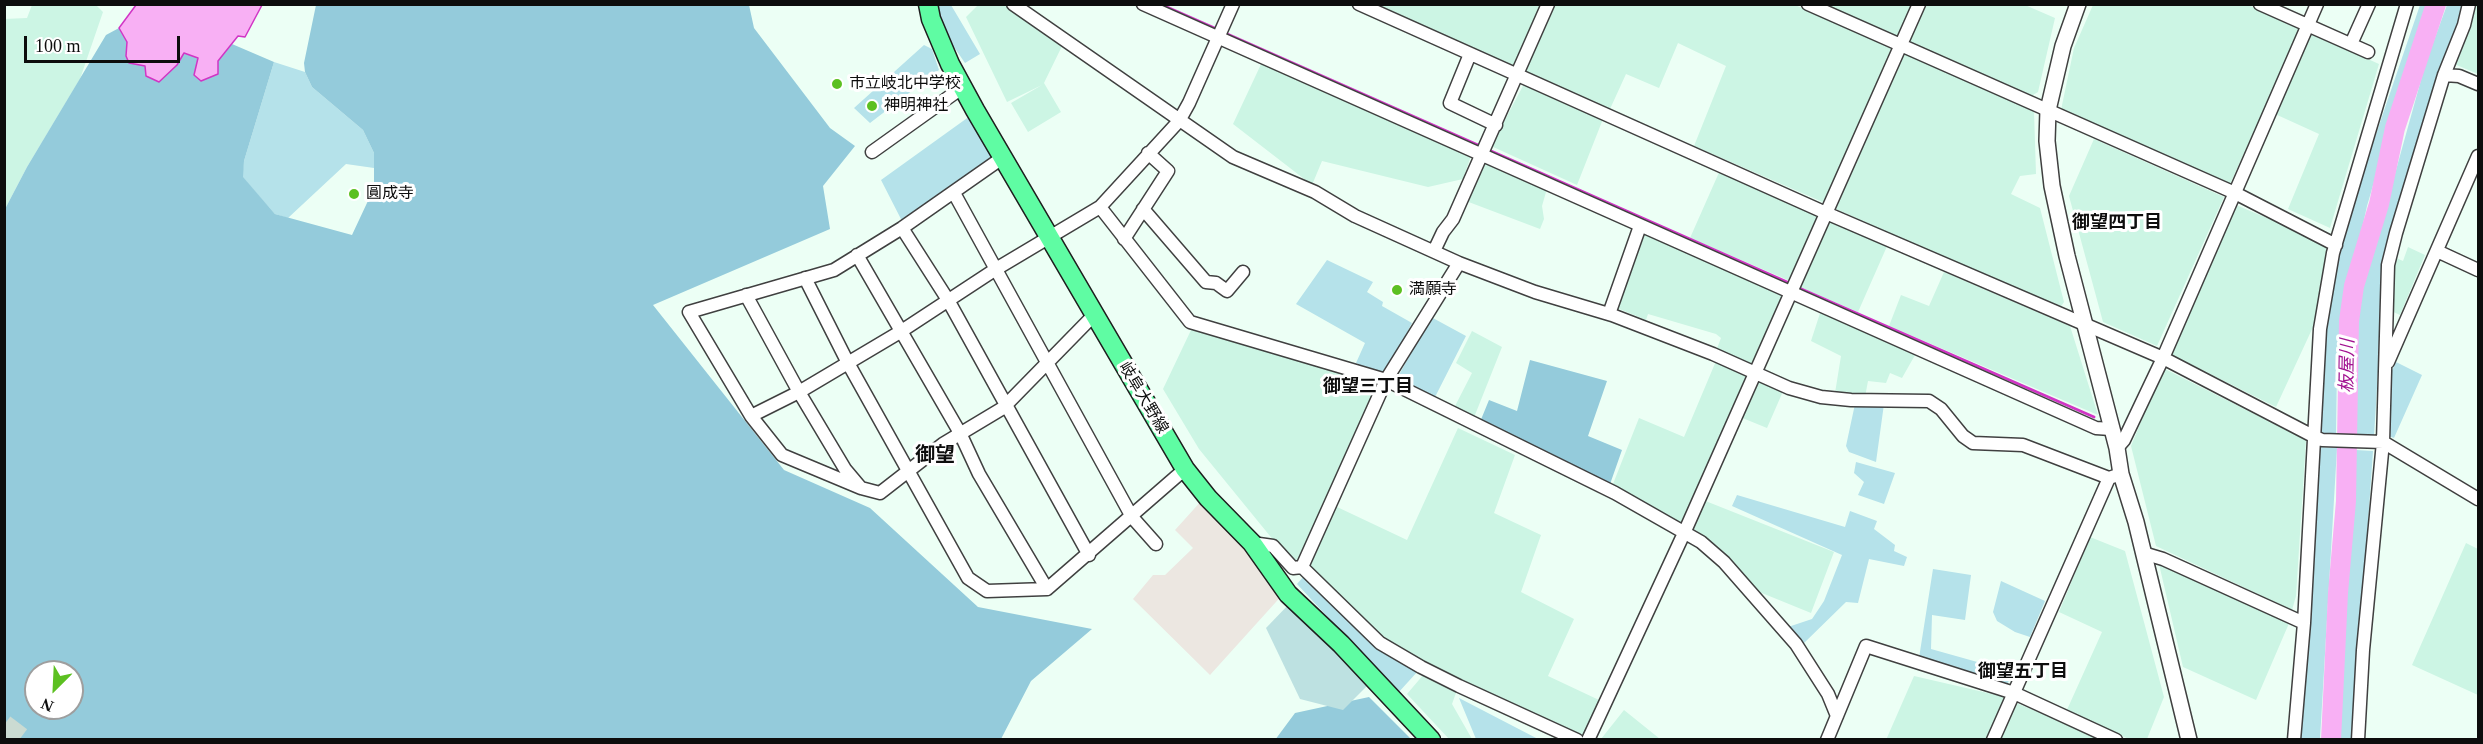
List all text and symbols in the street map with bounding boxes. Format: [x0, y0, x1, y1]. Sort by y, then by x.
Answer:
scale bar [27, 24, 183, 62]
text: 100 m [35, 36, 81, 56]
place label: 市立岐北中学校 [849, 74, 961, 94]
marker: 市立岐北中学校 [830, 77, 844, 91]
place label: 神明神社 [884, 96, 948, 116]
marker: 神明神社 [865, 99, 879, 113]
place label: 圓成寺 [366, 184, 414, 204]
marker: 圓成寺 [347, 187, 361, 201]
district label: 御望四丁目 [2072, 212, 2162, 234]
place label: 満願寺 [1409, 280, 1457, 300]
marker: 満願寺 [1390, 283, 1404, 297]
water label: 板屋川 [2337, 339, 2359, 393]
street label: 岐阜大野線 [1114, 359, 1172, 437]
district label: 御望三丁目 [1323, 376, 1413, 398]
district label: 御望 [915, 444, 955, 468]
north arrow [24, 660, 84, 720]
district label: 御望五丁目 [1978, 661, 2068, 683]
text: N [39, 695, 56, 715]

